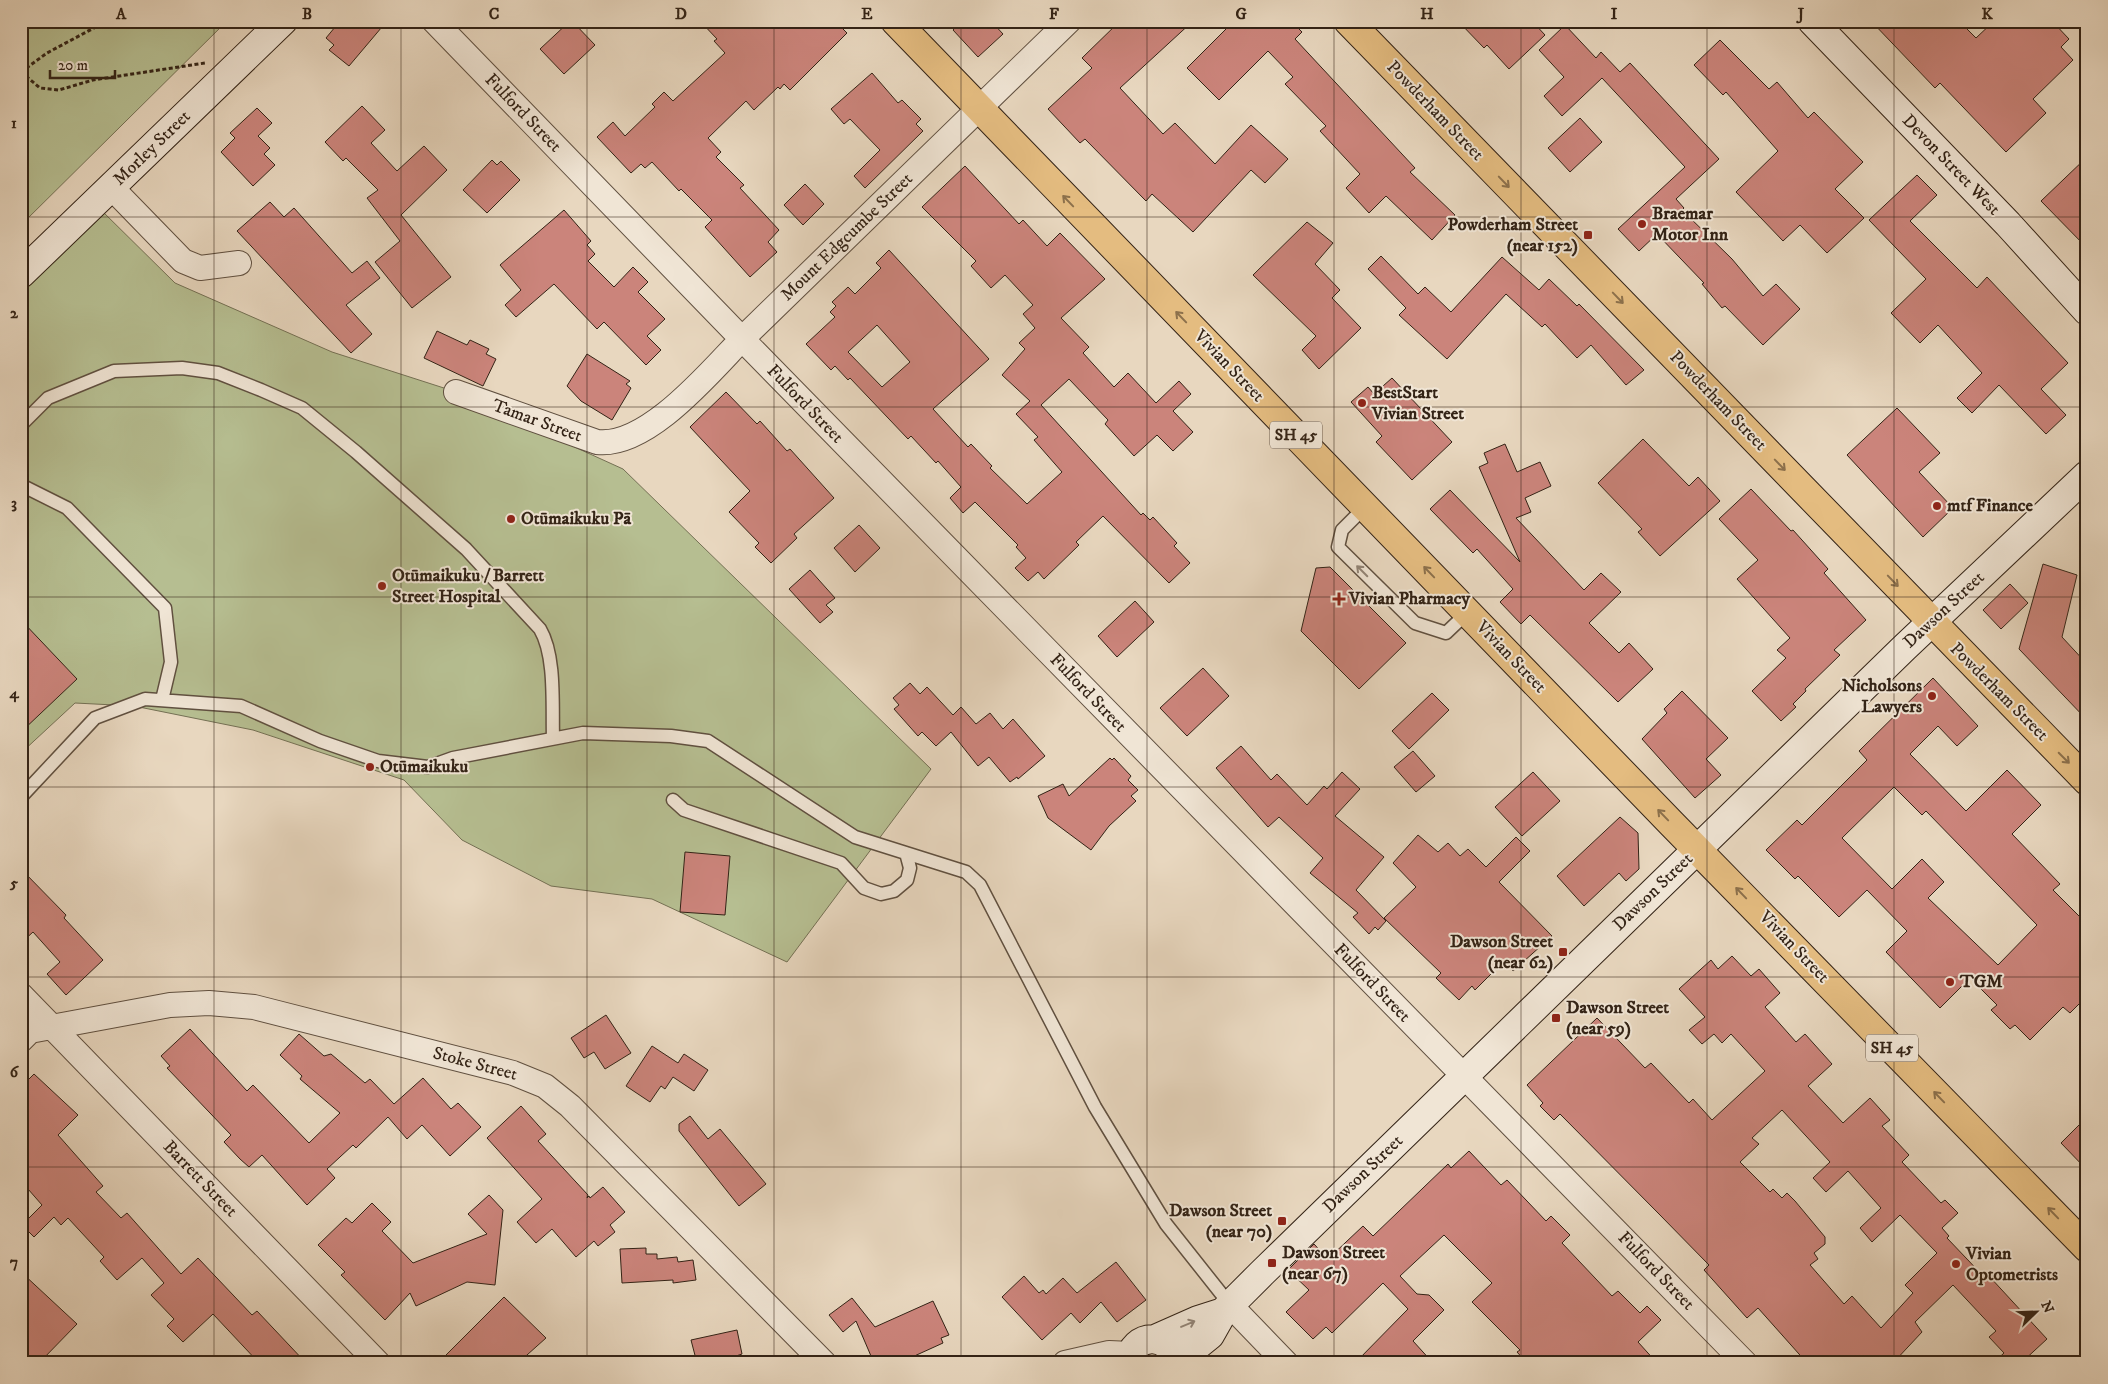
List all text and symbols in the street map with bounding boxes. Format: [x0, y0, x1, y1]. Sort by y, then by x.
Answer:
text: A [115, 4, 127, 24]
text: B [302, 4, 312, 24]
text: C [489, 4, 499, 24]
text: D [675, 4, 687, 24]
text: E [861, 4, 873, 24]
text: F [1049, 4, 1059, 24]
text: G [1235, 4, 1247, 24]
text: H [1420, 4, 1434, 24]
text: I [1611, 4, 1618, 24]
text: J [1796, 4, 1805, 24]
text: K [1981, 4, 1993, 24]
scale bar [50, 48, 115, 80]
text: 20 m [58, 56, 88, 75]
street label: Powderham Street [1382, 56, 1488, 166]
street label: Fulford Street [480, 69, 566, 157]
street label: Morley Street [109, 105, 196, 190]
street label: Devon Street West [1897, 110, 2005, 220]
text: 1 [11, 113, 17, 133]
street label: Mount Edgcumbe Street [776, 168, 918, 306]
one-way arrow [1498, 175, 1510, 188]
one-way arrow [1062, 194, 1074, 207]
place label: Braemar Motor Inn [1652, 203, 1729, 246]
place label: Powderham Street (near 152) [1448, 214, 1578, 257]
marker: Braemar Motor Inn [1636, 218, 1648, 230]
marker: Powderham Street (near 152) [1582, 229, 1594, 241]
one-way arrow [1611, 292, 1624, 304]
text: 2 [10, 303, 19, 323]
one-way arrow [1175, 311, 1187, 323]
street label: Vivian Street [1188, 325, 1269, 407]
street label: Powderham Street [1665, 346, 1771, 456]
street label: Fulford Street [762, 360, 848, 448]
place label: BestStart Vivian Street [1371, 382, 1464, 425]
street label: Tamar Street [489, 395, 585, 447]
marker: BestStart Vivian Street [1356, 397, 1368, 409]
road number: SH 45 [1270, 422, 1322, 448]
one-way arrow [1774, 458, 1786, 471]
text: 3 [11, 493, 17, 513]
place label: mtf Finance [1947, 495, 2034, 517]
marker: mtf Finance [1931, 500, 1943, 512]
place label: Otūmaikuku Pā [521, 508, 631, 530]
marker: Otūmaikuku Pā [505, 513, 517, 525]
place label: Otūmaikuku / Barrett Street Hospital [392, 565, 544, 608]
one-way arrow [1356, 565, 1369, 577]
one-way arrow [1423, 565, 1435, 578]
street label: Dawson Street [1899, 567, 1989, 653]
one-way arrow [1887, 575, 1899, 587]
marker: Otūmaikuku / Barrett Street Hospital [376, 580, 388, 592]
place label: Vivian Pharmacy [1348, 588, 1471, 610]
marker: Vivian Pharmacy [1333, 593, 1345, 605]
street label: Vivian Street [1470, 616, 1551, 698]
street label: Powderham Street [1945, 638, 2053, 746]
street label: Fulford Street [1045, 649, 1131, 737]
place label: Nicholsons Lawyers [1842, 675, 1922, 718]
text: 4 [8, 683, 19, 703]
marker: Nicholsons Lawyers [1926, 690, 1938, 702]
one-way arrow [2058, 752, 2071, 764]
place label: Otūmaikuku [380, 756, 468, 778]
marker: Otūmaikuku [364, 761, 376, 773]
one-way arrow [1657, 808, 1669, 821]
street label: Dawson Street [1608, 848, 1698, 936]
text: 5 [9, 873, 18, 893]
one-way arrow [1735, 886, 1747, 899]
street label: Vivian Street [1753, 906, 1834, 988]
place label: Dawson Street (near 62) [1450, 931, 1553, 974]
street label: Fulford Street [1329, 939, 1415, 1027]
marker: Dawson Street (near 62) [1557, 946, 1569, 958]
place label: TGM [1959, 971, 2003, 993]
marker: TGM [1944, 976, 1956, 988]
place label: Dawson Street (near 59) [1566, 997, 1669, 1040]
marker: Dawson Street (near 59) [1550, 1012, 1562, 1024]
road number: SH 45 [1866, 1034, 1918, 1062]
street label: Stoke Street [430, 1042, 520, 1086]
text: 6 [10, 1062, 20, 1082]
one-way arrow [1933, 1091, 1946, 1103]
street label: Dawson Street [1318, 1130, 1408, 1218]
street label: Barrett Street [158, 1136, 242, 1222]
place label: Dawson Street (near 70) [1169, 1200, 1272, 1243]
one-way arrow [2047, 1207, 2059, 1220]
marker: Dawson Street (near 70) [1276, 1215, 1288, 1227]
street label: Fulford Street [1613, 1227, 1699, 1315]
place label: Dawson Street (near 67) [1282, 1242, 1385, 1285]
place label: Vivian Optometrists [1965, 1243, 2058, 1286]
text: 7 [10, 1252, 18, 1272]
marker: Dawson Street (near 67) [1266, 1257, 1278, 1269]
marker: Vivian Optometrists [1950, 1258, 1962, 1270]
north arrow [2010, 1286, 2060, 1336]
text: N [2037, 1299, 2058, 1317]
one-way arrow [1181, 1318, 1196, 1327]

